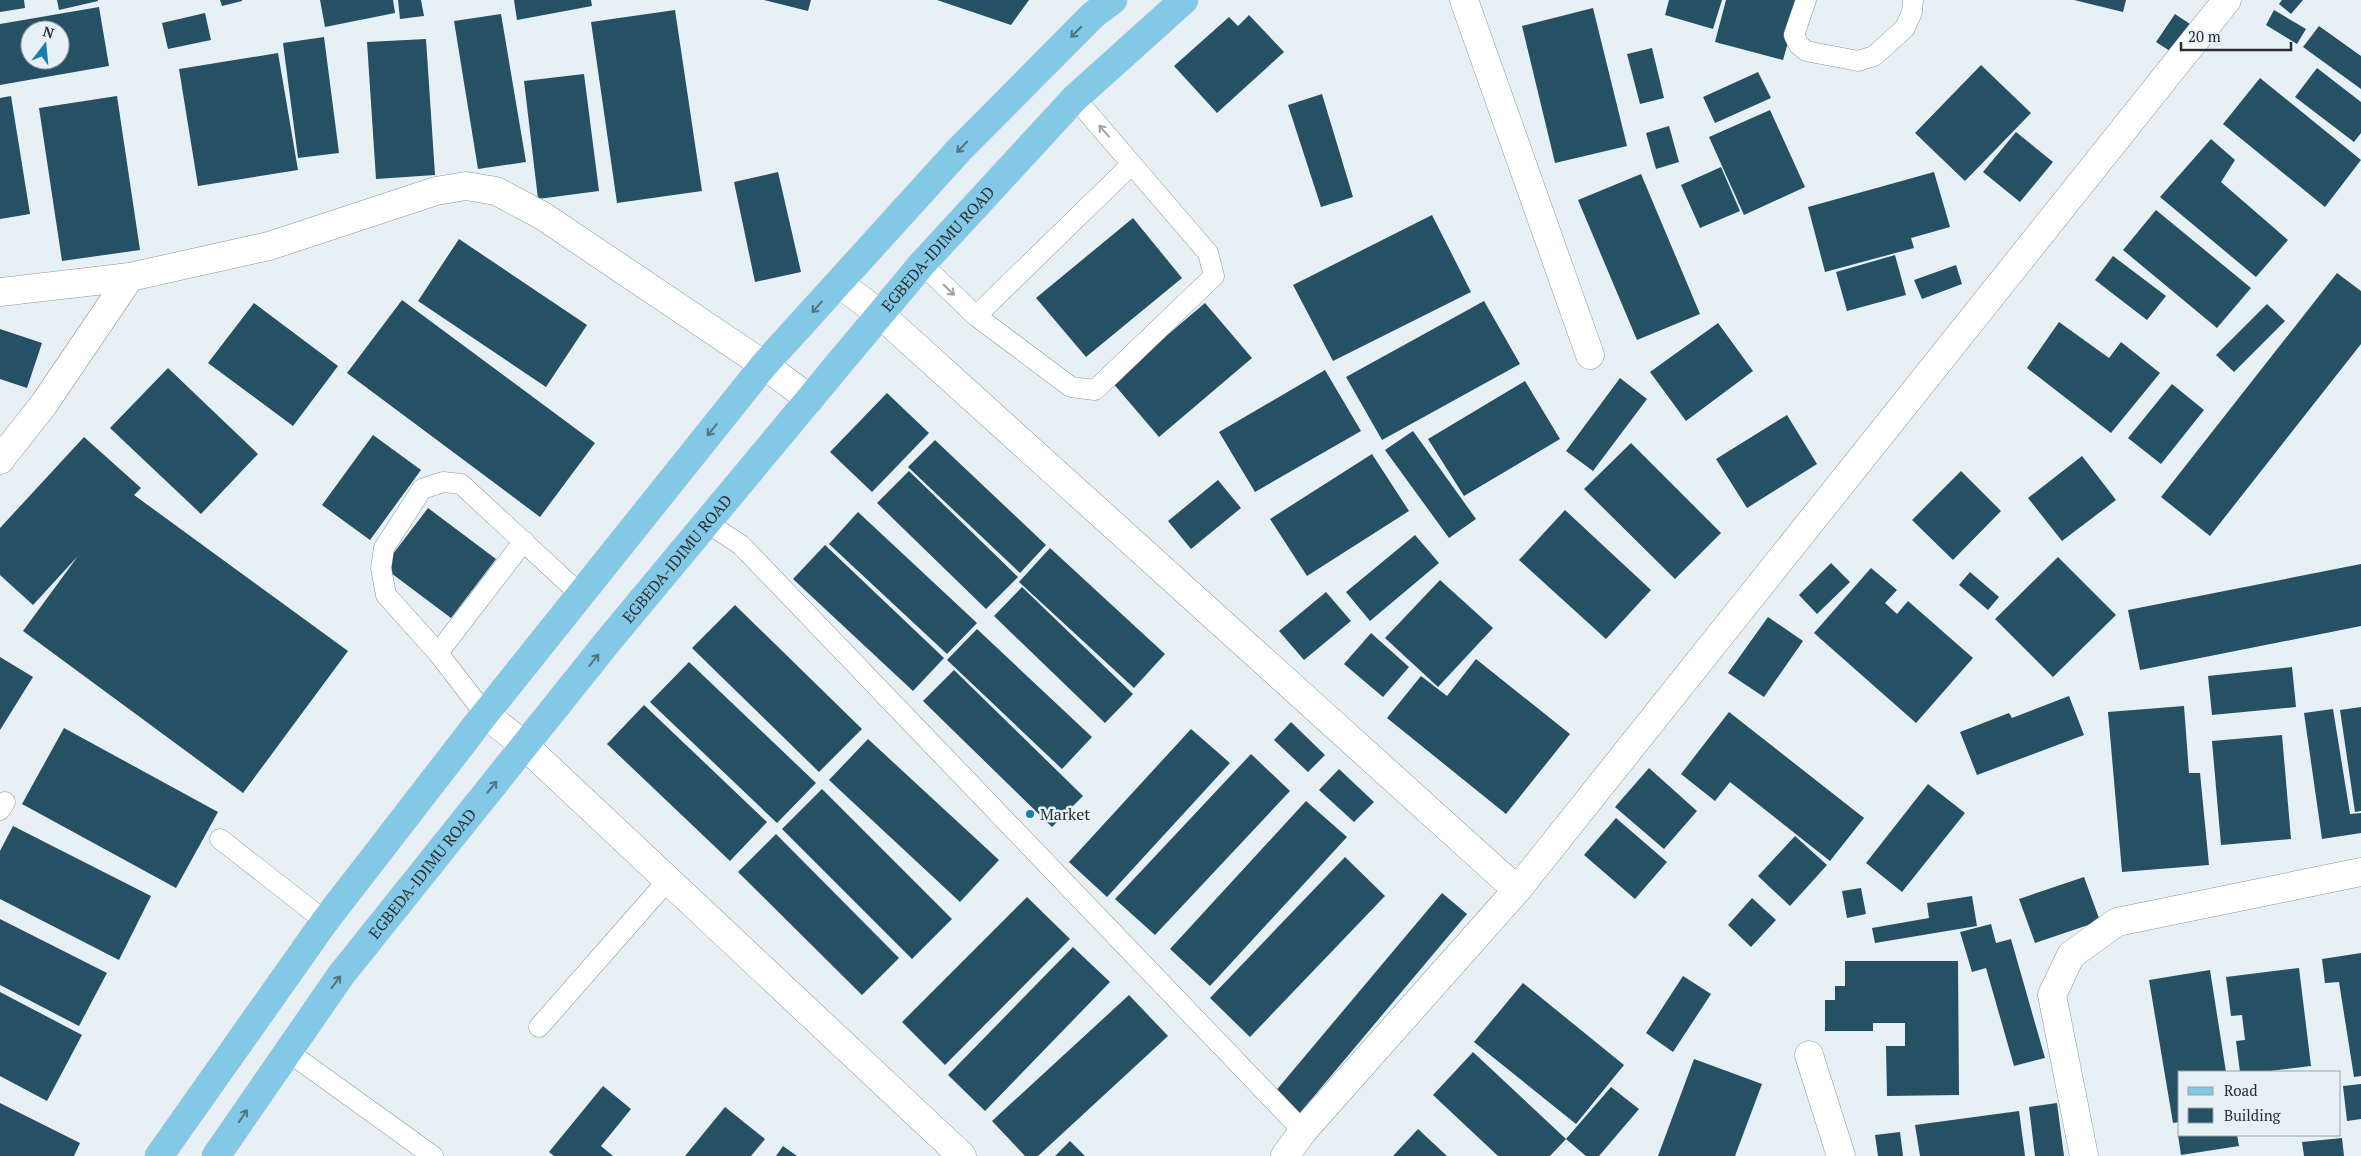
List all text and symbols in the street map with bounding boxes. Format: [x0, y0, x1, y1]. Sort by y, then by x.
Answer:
north arrow [20, 20, 70, 70]
scale bar [2181, 20, 2291, 52]
text: N [41, 21, 57, 43]
one-way arrow [1070, 26, 1083, 38]
text: 20 m [2188, 26, 2221, 46]
one-way arrow [1098, 125, 1109, 138]
one-way arrow [955, 141, 968, 153]
street label: EGBEDA-IDIMU ROAD [876, 181, 999, 316]
one-way arrow [943, 284, 955, 296]
one-way arrow [812, 300, 823, 313]
one-way arrow [706, 423, 717, 436]
street label: EGBEDA-IDIMU ROAD [617, 490, 737, 627]
one-way arrow [588, 654, 599, 667]
one-way arrow [487, 781, 498, 794]
place label: Market [1040, 803, 1090, 825]
street label: EGBEDA-IDIMU ROAD [363, 804, 481, 943]
marker: Market [1024, 808, 1036, 820]
one-way arrow [331, 975, 341, 989]
legend [2178, 1071, 2341, 1136]
text: Road [2224, 1080, 2257, 1100]
text: Building [2224, 1105, 2282, 1125]
one-way arrow [238, 1109, 248, 1123]

